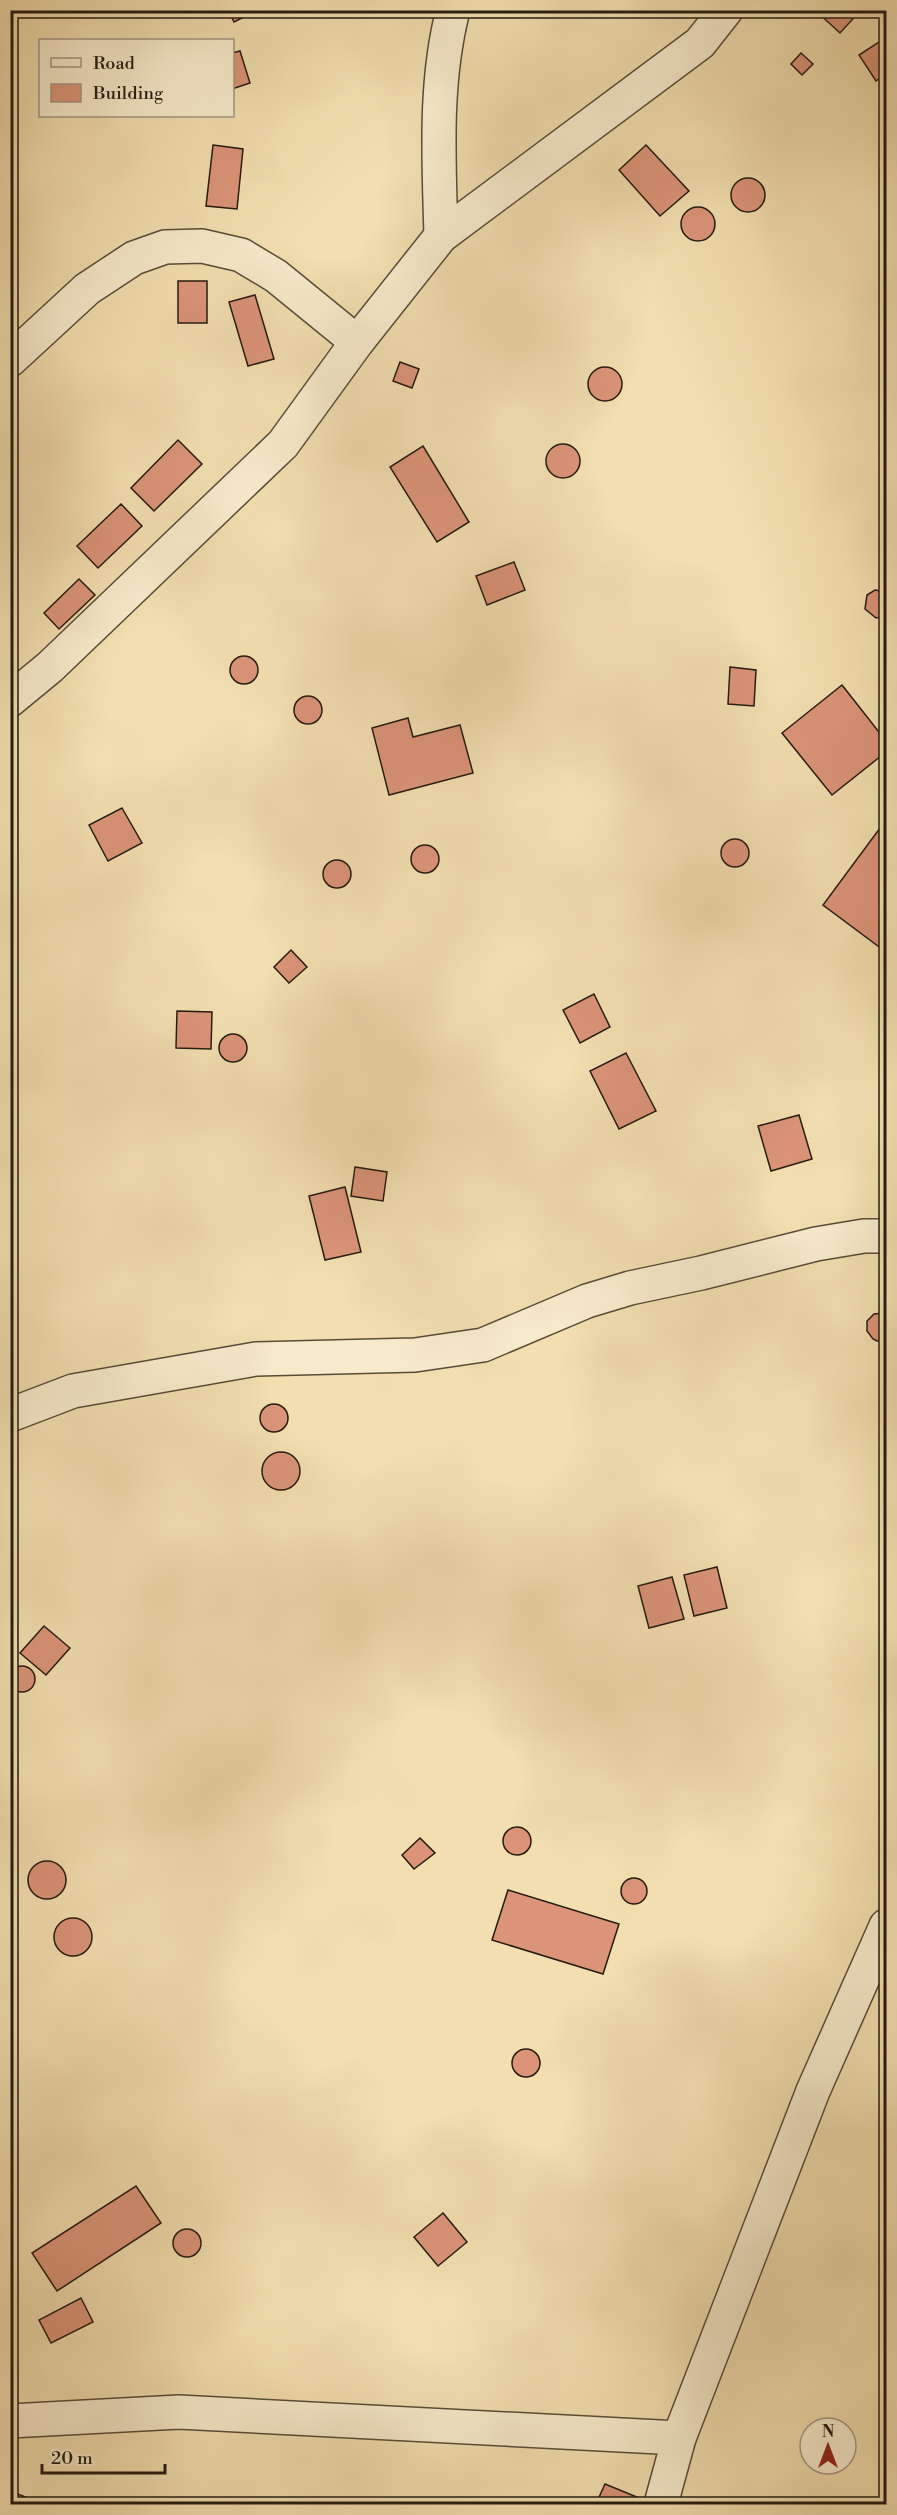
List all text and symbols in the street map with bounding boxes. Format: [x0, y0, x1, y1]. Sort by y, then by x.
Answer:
legend [39, 39, 234, 117]
text: Road [93, 52, 136, 75]
text: Building [92, 82, 164, 105]
north arrow [798, 2416, 858, 2476]
text: N [822, 2422, 835, 2442]
scale bar [42, 2437, 165, 2475]
text: 20 m [51, 2447, 93, 2470]

